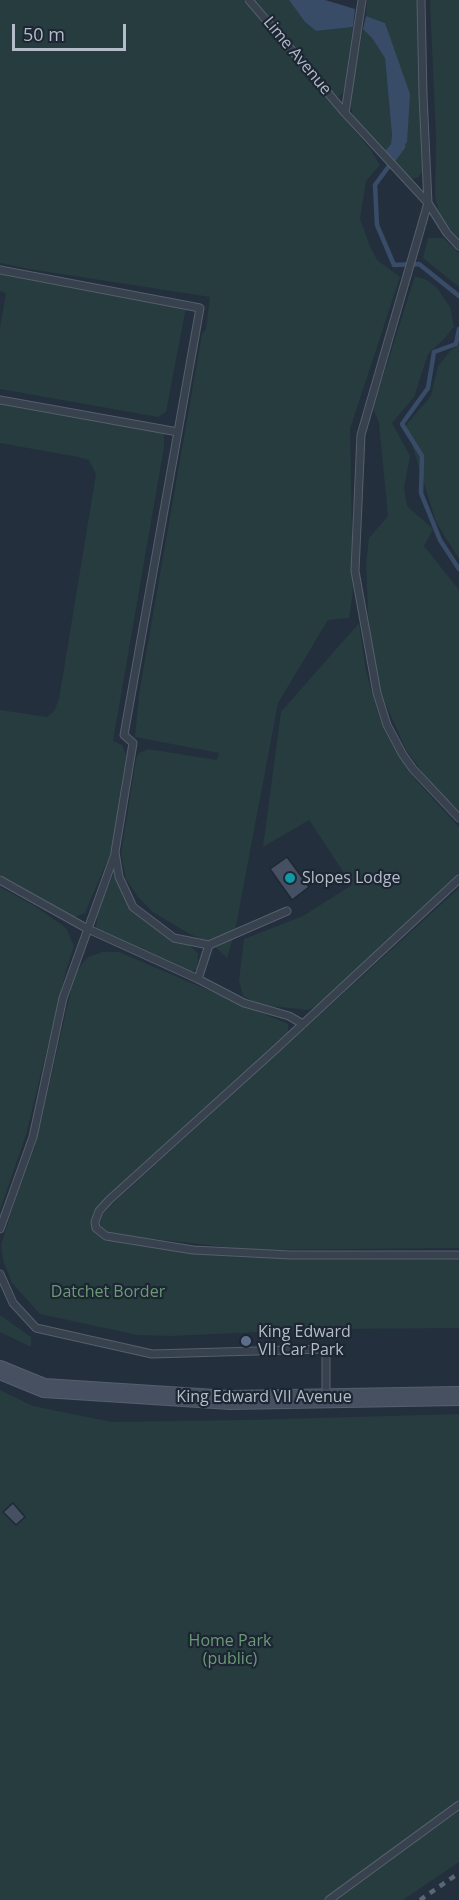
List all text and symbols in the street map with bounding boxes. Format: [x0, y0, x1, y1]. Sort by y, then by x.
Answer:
scale bar [15, 12, 129, 50]
street label: Lime Avenue [259, 13, 335, 99]
text: 50 m [23, 22, 65, 46]
place label: Slopes Lodge [302, 868, 400, 888]
marker: Slopes Lodge [283, 871, 297, 885]
park label: Datchet Border [51, 1282, 165, 1302]
place label: King Edward VII Car Park [258, 1322, 351, 1360]
marker: King Edward VII Car Park [239, 1334, 253, 1348]
street label: King Edward VII Avenue [176, 1387, 352, 1407]
park label: Home Park (public) [189, 1631, 271, 1669]

